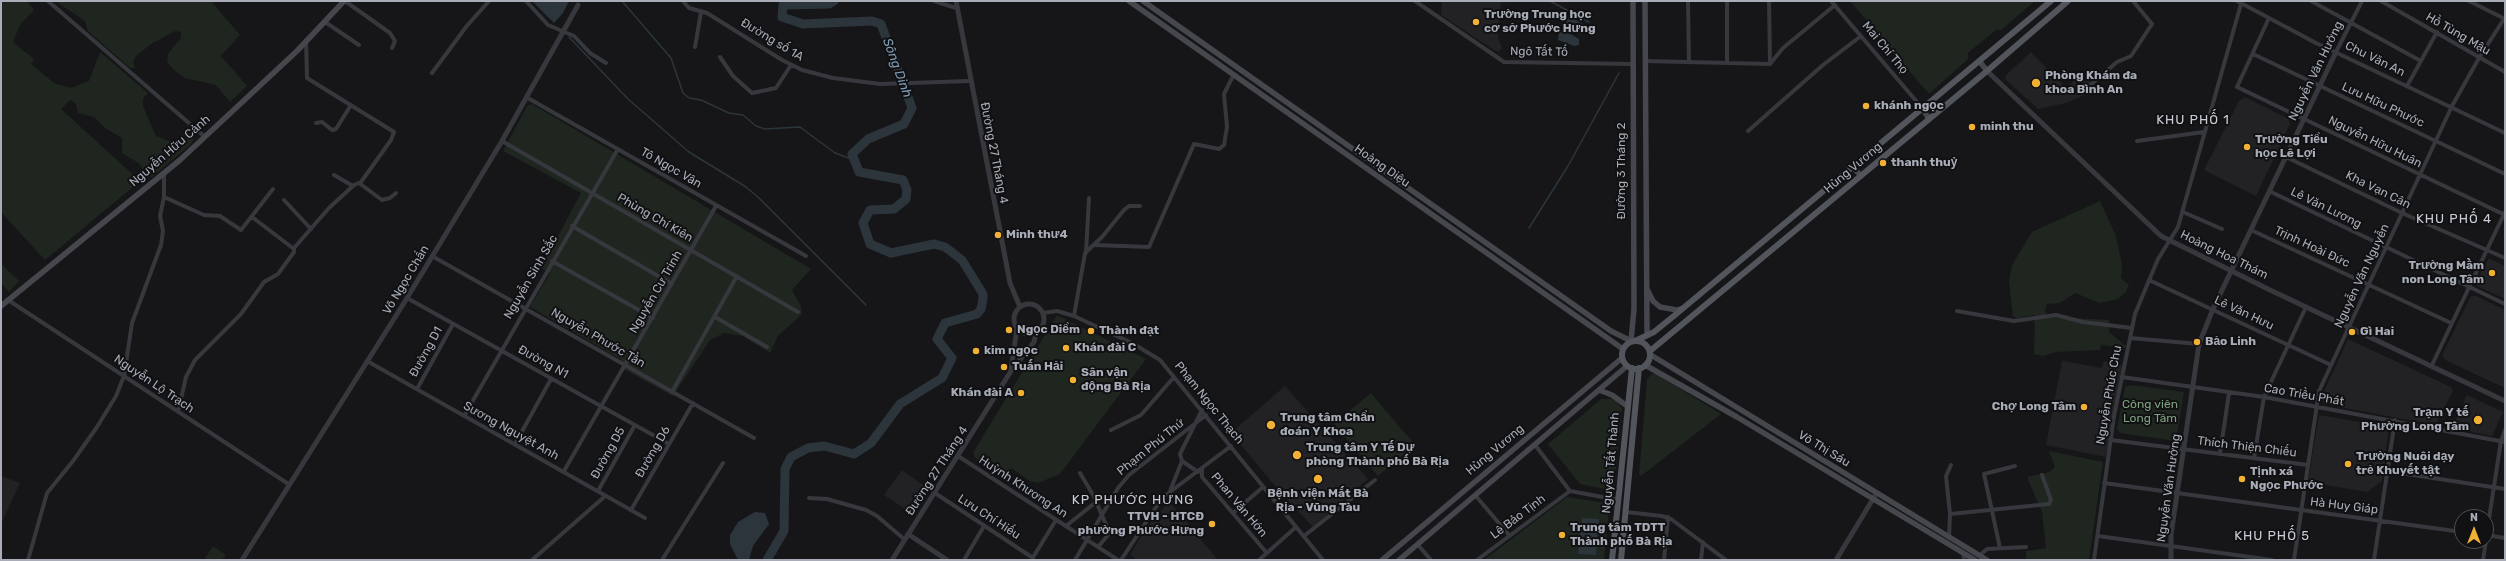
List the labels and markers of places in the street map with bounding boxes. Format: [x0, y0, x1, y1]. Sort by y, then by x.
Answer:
place label: Trường Trung học cơ sở Phước Hưng [1484, 8, 1596, 36]
marker: Trường Trung học cơ sở Phước Hưng [1471, 17, 1481, 27]
place label: Phòng Khám đa khoa Bình An [2045, 69, 2137, 97]
marker: Phòng Khám đa khoa Bình An [2030, 77, 2042, 89]
place label: khánh ngọc [1874, 99, 1944, 113]
marker: khánh ngọc [1861, 101, 1871, 111]
place label: minh thu [1980, 120, 2034, 134]
marker: minh thu [1967, 122, 1977, 132]
place label: Trường Tiểu học Lê Lợi [2255, 133, 2328, 161]
marker: Trường Tiểu học Lê Lợi [2242, 142, 2252, 152]
place label: thanh thuỷ [1891, 156, 1957, 170]
marker: thanh thuỷ [1878, 158, 1888, 168]
place label: Minh thư4 [1006, 228, 1068, 242]
marker: Minh thư4 [993, 230, 1003, 240]
place label: Trường Mầm non Long Tâm [2402, 259, 2484, 287]
marker: Trường Mầm non Long Tâm [2487, 268, 2497, 278]
place label: Ngọc Diểm [1017, 323, 1080, 337]
place label: Thành đạt [1099, 324, 1159, 338]
marker: Ngọc Diểm [1004, 325, 1014, 335]
place label: Gì Hai [2360, 325, 2394, 339]
marker: Thành đạt [1086, 326, 1096, 336]
marker: Gì Hai [2347, 327, 2357, 337]
place label: Bảo Linh [2205, 335, 2256, 349]
marker: Bảo Linh [2192, 337, 2202, 347]
place label: Khán đài C [1074, 341, 1136, 355]
marker: Khán đài C [1061, 343, 1071, 353]
place label: kim ngọc [984, 344, 1038, 358]
marker: kim ngọc [971, 346, 981, 356]
place label: Tuấn Hải [1012, 360, 1063, 374]
marker: Tuấn Hải [999, 362, 1009, 372]
place label: Sân vận động Bà Rịa [1081, 366, 1151, 394]
marker: Sân vận động Bà Rịa [1068, 375, 1078, 385]
place label: Khán đài A [951, 386, 1013, 400]
marker: Khán đài A [1016, 388, 1026, 398]
place label: Chợ Long Tâm [1992, 400, 2076, 414]
marker: Chợ Long Tâm [2079, 402, 2089, 412]
place label: Trạm Y tế Phường Long Tâm [2361, 406, 2469, 434]
place label: Trung tâm Chẩn đoán Y Khoa [1280, 411, 1375, 439]
marker: Trạm Y tế Phường Long Tâm [2472, 414, 2484, 426]
marker: Trung tâm Chẩn đoán Y Khoa [1265, 419, 1277, 431]
place label: Trung tâm Y Tế Dự phòng Thành phố Bà Rịa [1306, 441, 1449, 469]
marker: Trung tâm Y Tế Dự phòng Thành phố Bà Rịa [1291, 449, 1303, 461]
place label: Trường Nuôi dạy trẻ Khuyết tật [2356, 450, 2455, 478]
marker: Trường Nuôi dạy trẻ Khuyết tật [2343, 459, 2353, 469]
place label: Tịnh xá Ngọc Phước [2250, 465, 2323, 493]
marker: Bệnh viện Mắt Bà Rịa - Vũng Tàu [1312, 473, 1324, 485]
marker: Tịnh xá Ngọc Phước [2237, 474, 2247, 484]
place label: Bệnh viện Mắt Bà Rịa - Vũng Tàu [1267, 487, 1369, 515]
place label: TTVH - HTCĐ phường Phước Hưng [1078, 510, 1204, 538]
marker: TTVH - HTCĐ phường Phước Hưng [1207, 519, 1217, 529]
place label: Trung tâm TDTT Thành phố Bà Rịa [1570, 521, 1672, 549]
marker: Trung tâm TDTT Thành phố Bà Rịa [1557, 530, 1567, 540]

